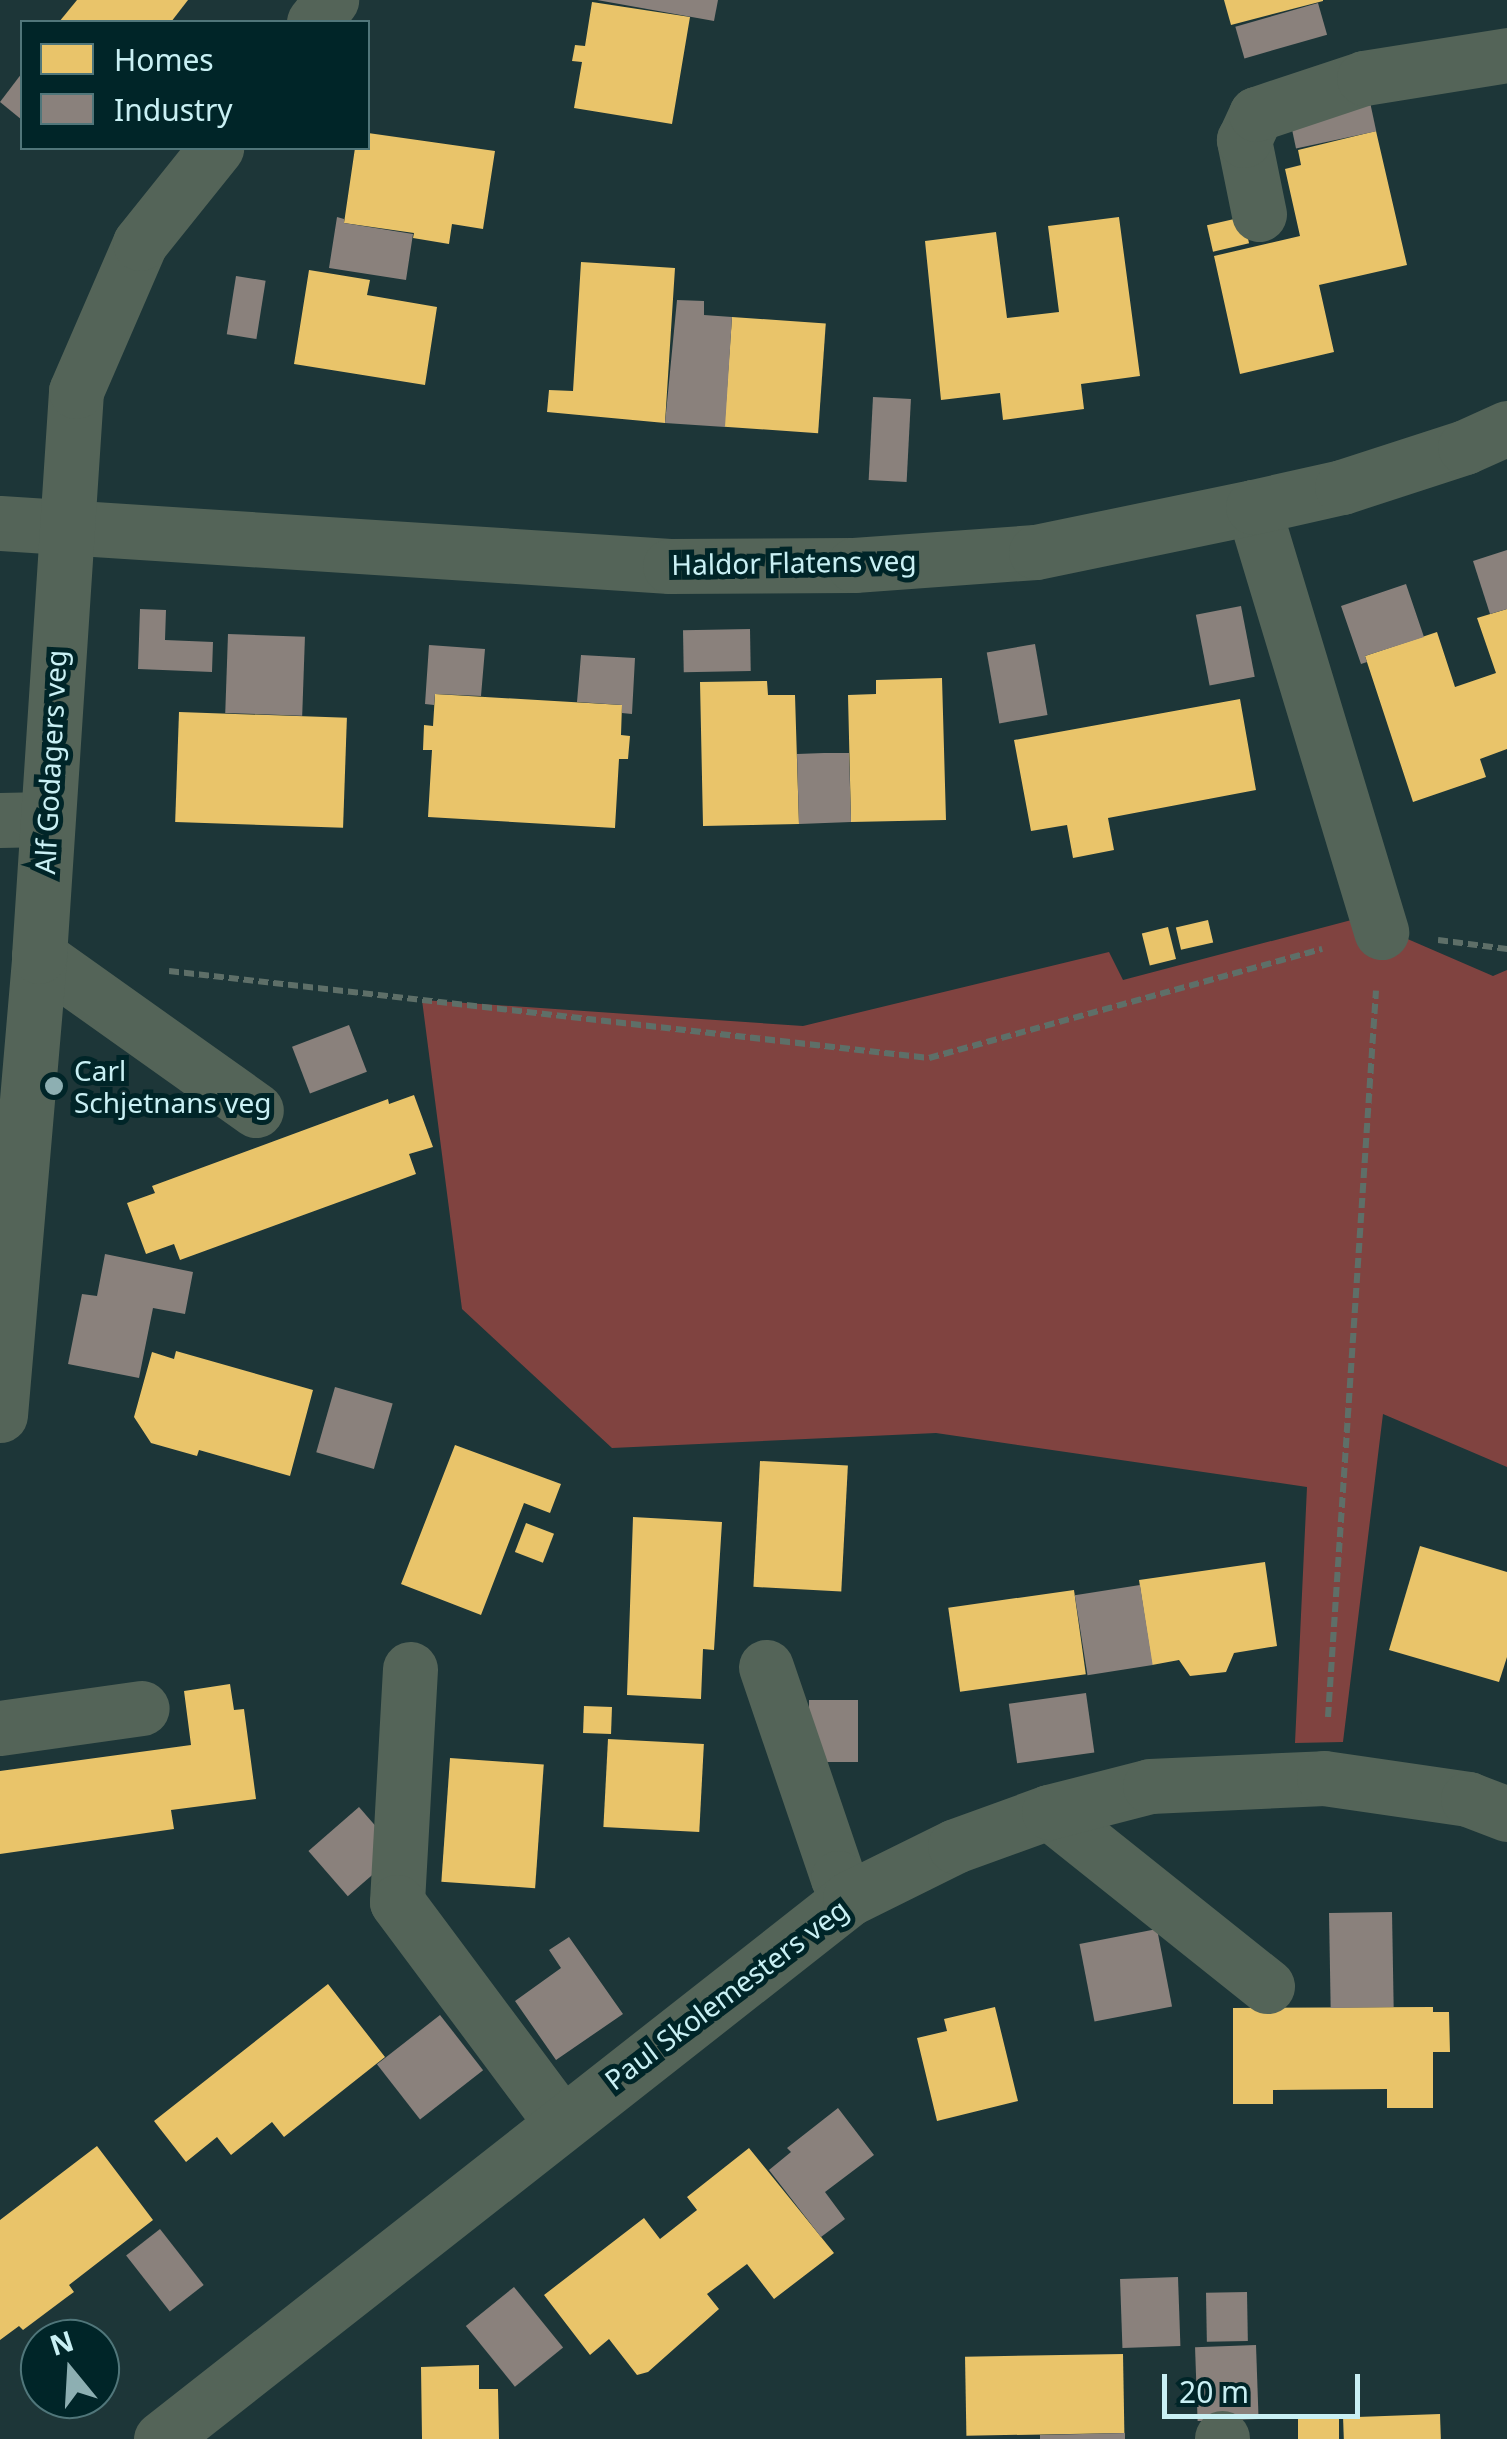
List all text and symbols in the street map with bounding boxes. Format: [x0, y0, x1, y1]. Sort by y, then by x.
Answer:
legend [20, 20, 370, 150]
text: Homes [114, 39, 214, 80]
text: Industry [114, 89, 233, 130]
street label: Haldor Flatens veg [671, 543, 917, 581]
street label: Alf Godagers veg [27, 649, 73, 875]
place label: Carl Schjetnans veg [74, 1053, 271, 1119]
marker: Carl Schjetnans veg [43, 1075, 65, 1097]
street label: Paul Skolemesters veg [598, 1892, 854, 2096]
north arrow [20, 2319, 120, 2419]
text: N [45, 2321, 78, 2364]
scale bar [1167, 2354, 1364, 2416]
text: 20 m [1179, 2371, 1249, 2412]

